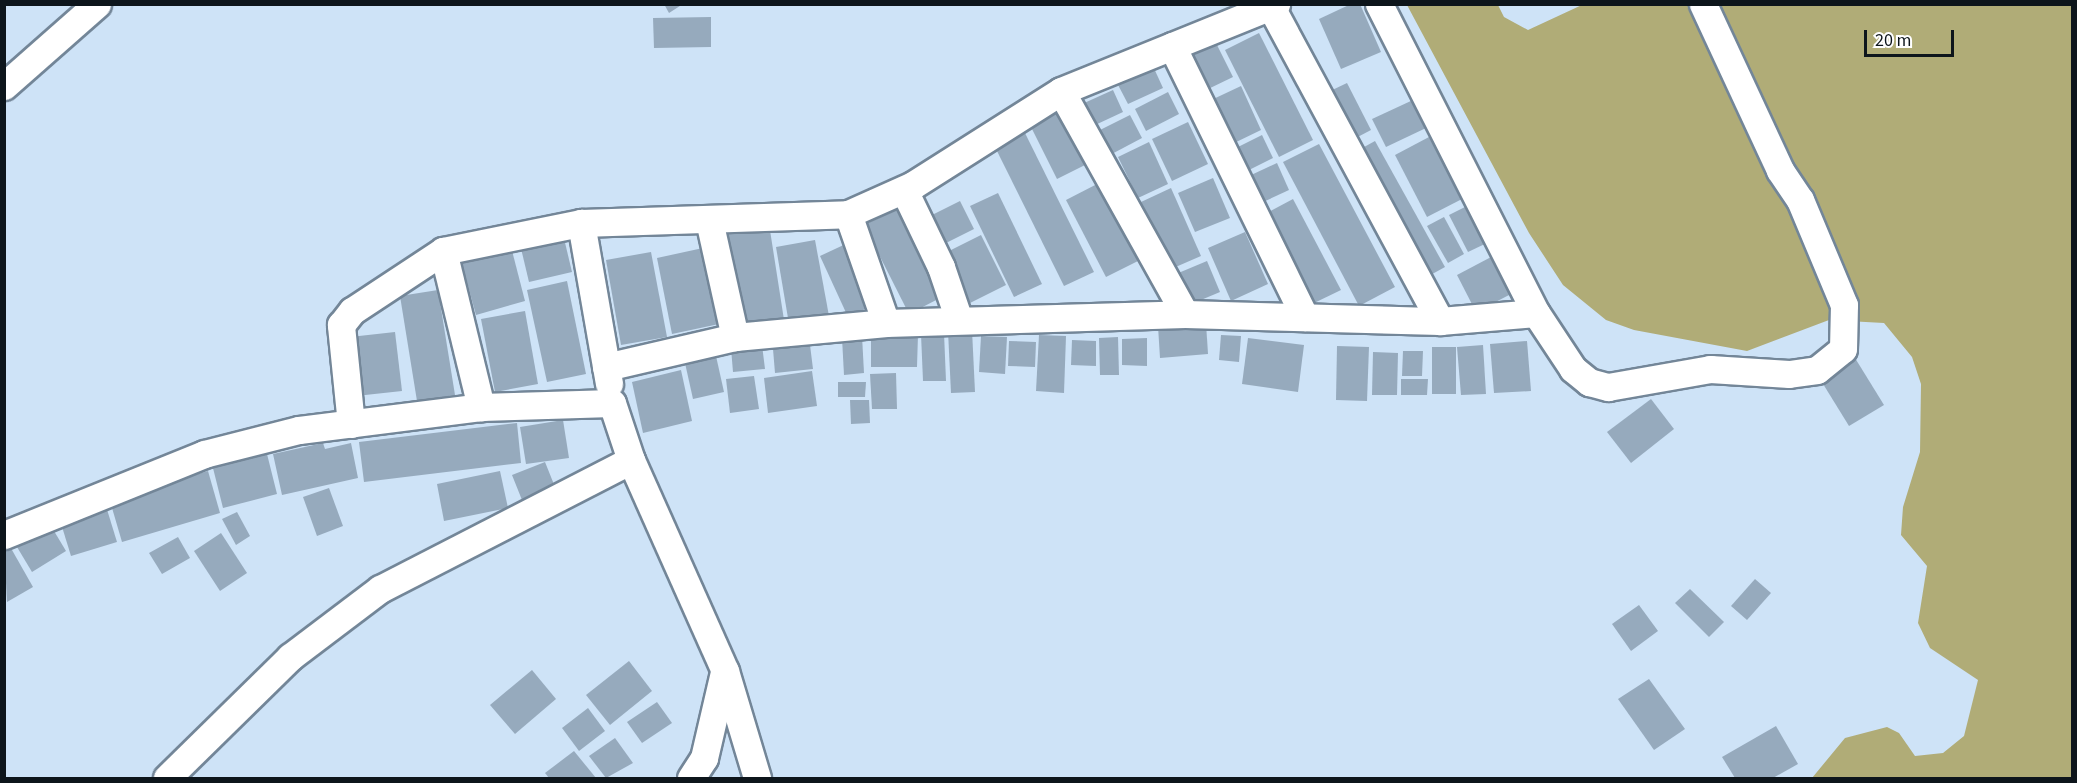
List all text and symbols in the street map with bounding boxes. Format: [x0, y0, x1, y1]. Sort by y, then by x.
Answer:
scale bar [1867, 18, 1957, 56]
text: 20 m [1875, 28, 1911, 53]

